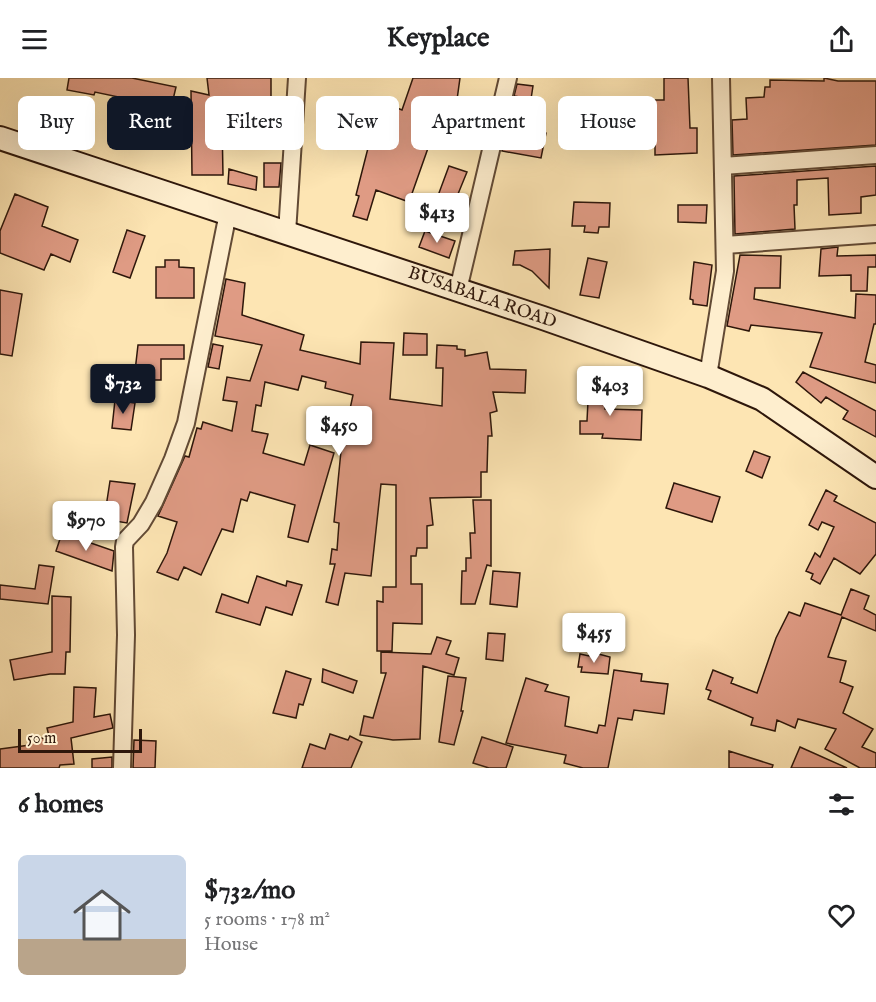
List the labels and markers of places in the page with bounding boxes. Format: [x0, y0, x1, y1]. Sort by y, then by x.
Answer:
pin: $413 [401, 193, 473, 244]
pin: $732 [87, 364, 159, 415]
pin: $403 [574, 366, 646, 417]
pin: $450 [303, 406, 375, 457]
pin: $970 [50, 501, 122, 552]
pin: $455 [558, 613, 630, 664]

